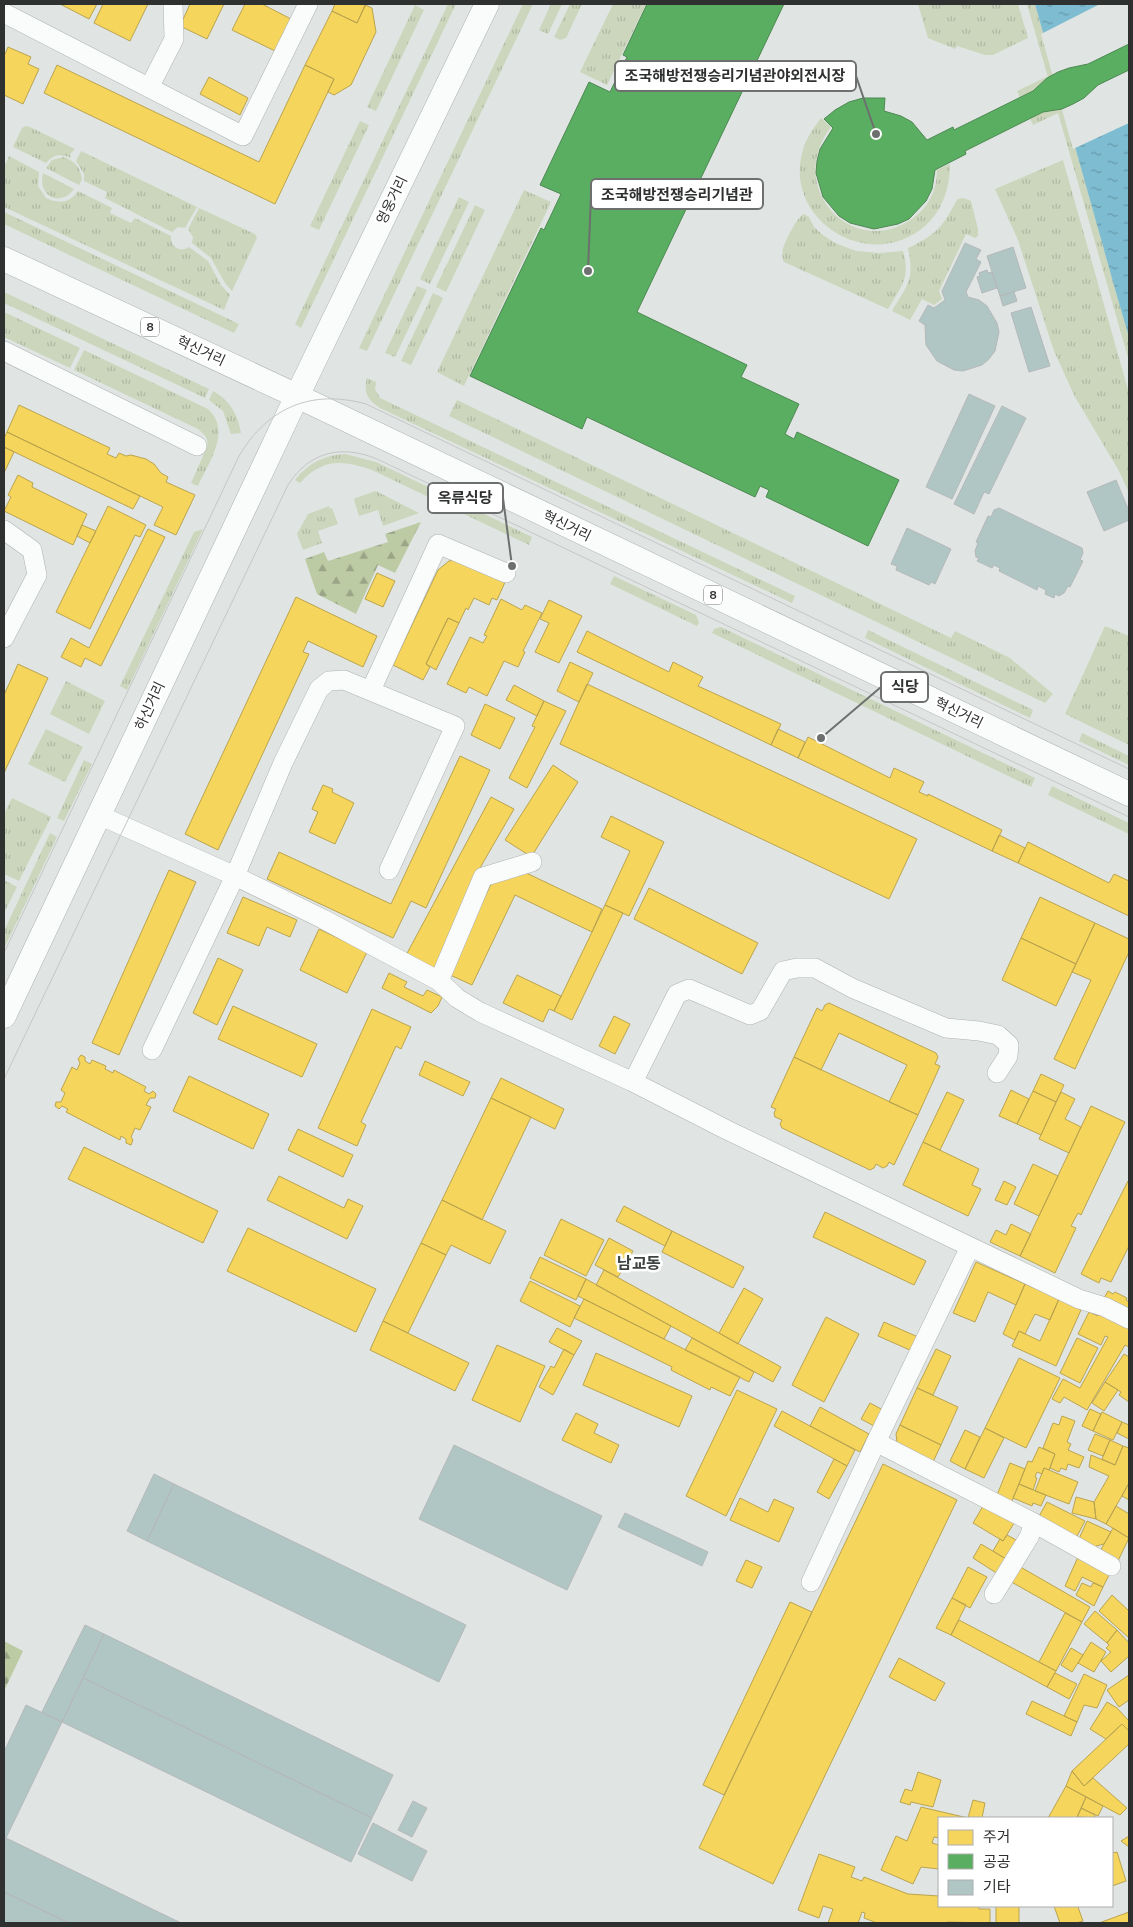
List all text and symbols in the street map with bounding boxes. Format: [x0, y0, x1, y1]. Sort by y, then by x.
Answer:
callout: 조국해방전쟁승리기념관야외전시장 [615, 61, 856, 91]
text: 조국해방전쟁승리기념관야외전시장 [625, 66, 846, 86]
street label: 영웅거리 [372, 173, 412, 227]
callout: 조국해방전쟁승리기념관 [591, 179, 763, 209]
text: 조국해방전쟁승리기념관 [601, 185, 753, 205]
road number: 8 [141, 318, 159, 337]
street label: 혁신거리 [174, 332, 228, 370]
callout: 옥류식당 [428, 483, 503, 513]
text: 옥류식당 [437, 488, 493, 508]
street label: 혁신거리 [540, 506, 594, 546]
road number: 8 [704, 586, 722, 604]
callout: 식당 [881, 672, 928, 702]
text: 식당 [891, 677, 919, 697]
street label: 하신거리 [131, 679, 169, 733]
street label: 혁신거리 [932, 693, 986, 733]
district label: 남교동 [617, 1253, 661, 1275]
legend [938, 1817, 1113, 1907]
text: 주거 [983, 1827, 1011, 1847]
text: 공공 [983, 1852, 1011, 1872]
text: 기타 [983, 1877, 1011, 1897]

